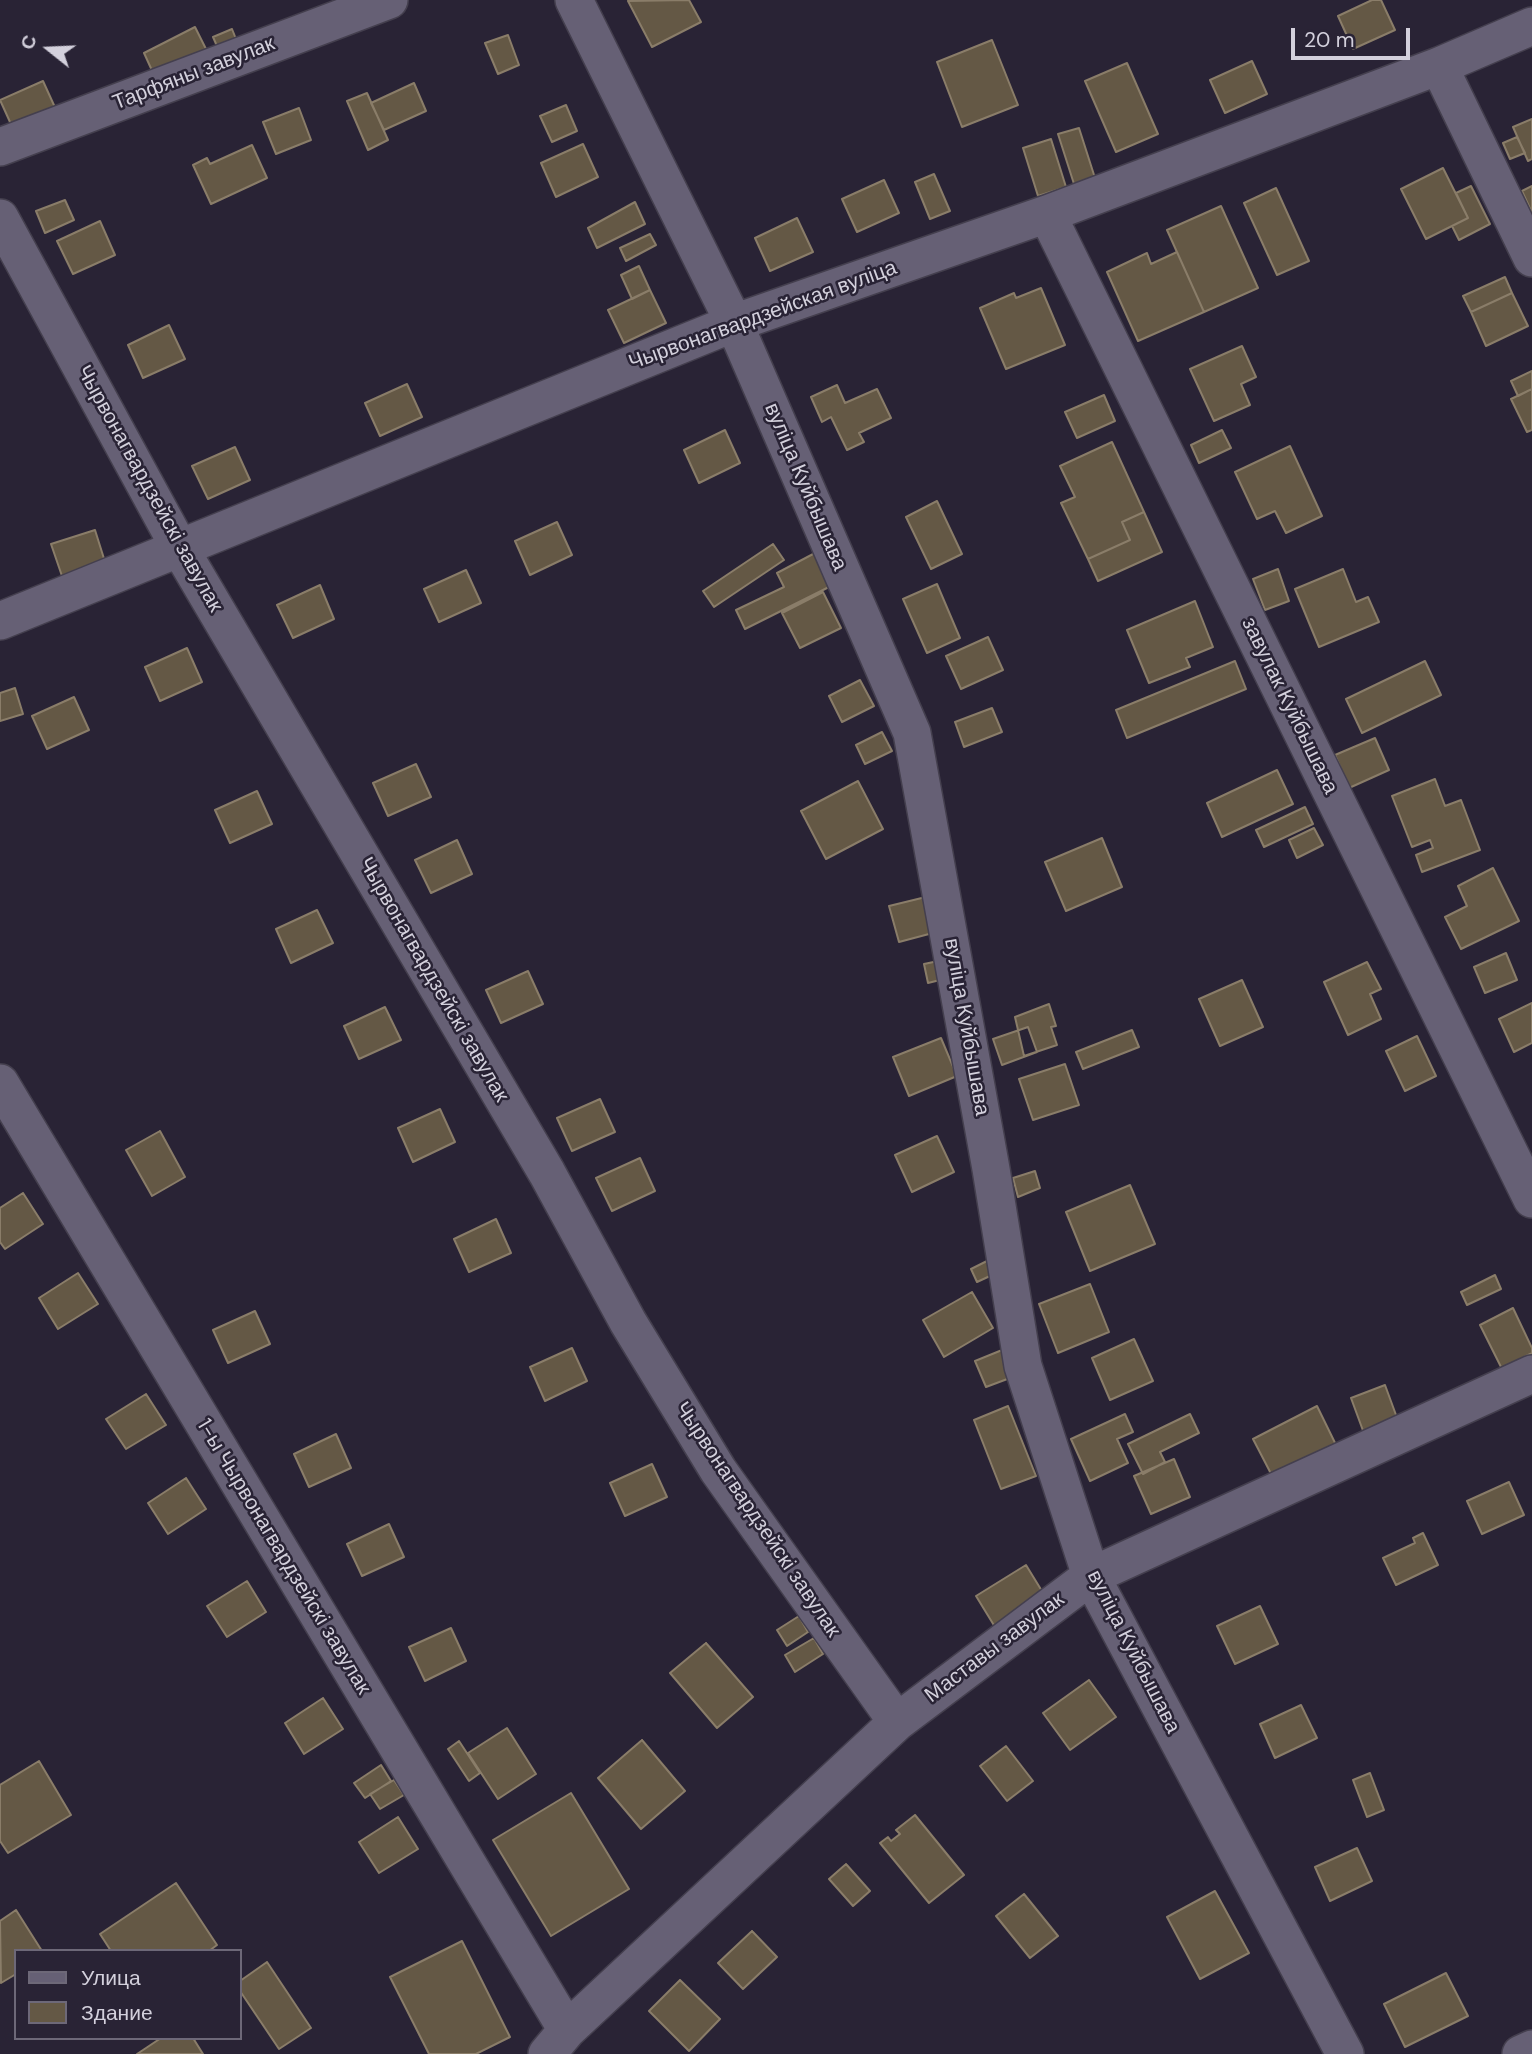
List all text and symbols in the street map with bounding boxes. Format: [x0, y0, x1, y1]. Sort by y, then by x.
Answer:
north arrow [14, 14, 84, 84]
scale bar [1294, 14, 1413, 58]
text: 20 m [1304, 26, 1355, 54]
text: С [15, 32, 43, 53]
street label: Тарфяны завулак [110, 32, 278, 116]
street label: Чырвонагвардзейская вуліца [626, 256, 900, 376]
street label: Чырвонагвардзейскі завулак [71, 361, 227, 617]
street label: вуліца Куйбышава [758, 399, 852, 575]
street label: завулак Куйбышава [1235, 614, 1343, 798]
street label: Чырвонагвардзейскі завулак [353, 853, 513, 1107]
street label: вуліца Куйбышава [938, 936, 994, 1118]
street label: Чырвонагвардзейскі завулак [669, 1398, 845, 1642]
street label: 1-ы Чырвонагвардзейскі завулак [191, 1415, 375, 1699]
street label: вуліца Куйбышава [1081, 1566, 1185, 1738]
street label: Маставы завулак [920, 1587, 1070, 1709]
legend [14, 1949, 242, 2040]
text: Улица [81, 1964, 141, 1992]
text: Здание [81, 1999, 153, 2027]

